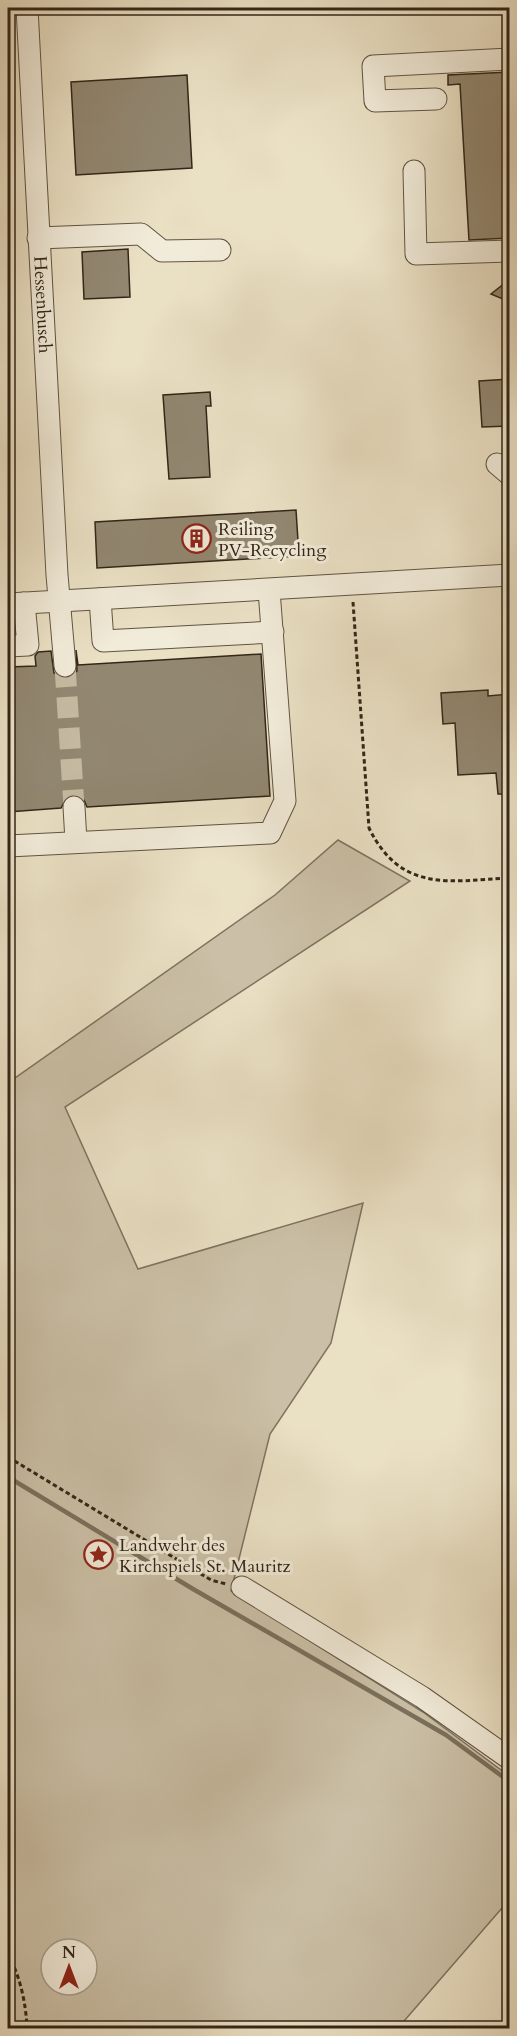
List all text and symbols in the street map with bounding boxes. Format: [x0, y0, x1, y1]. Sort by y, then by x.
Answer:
street label: Hessenbusch [27, 255, 57, 354]
place label: Reiling PV-Recycling [218, 517, 327, 563]
building icon: Reiling PV-Recycling [181, 523, 213, 555]
place label: Landwehr des Kirchspiels St. Mauritz [119, 1533, 290, 1579]
place icon: Landwehr des Kirchspiels St. Mauritz [82, 1539, 114, 1571]
north arrow [39, 1937, 99, 1997]
text: N [62, 1942, 76, 1964]

